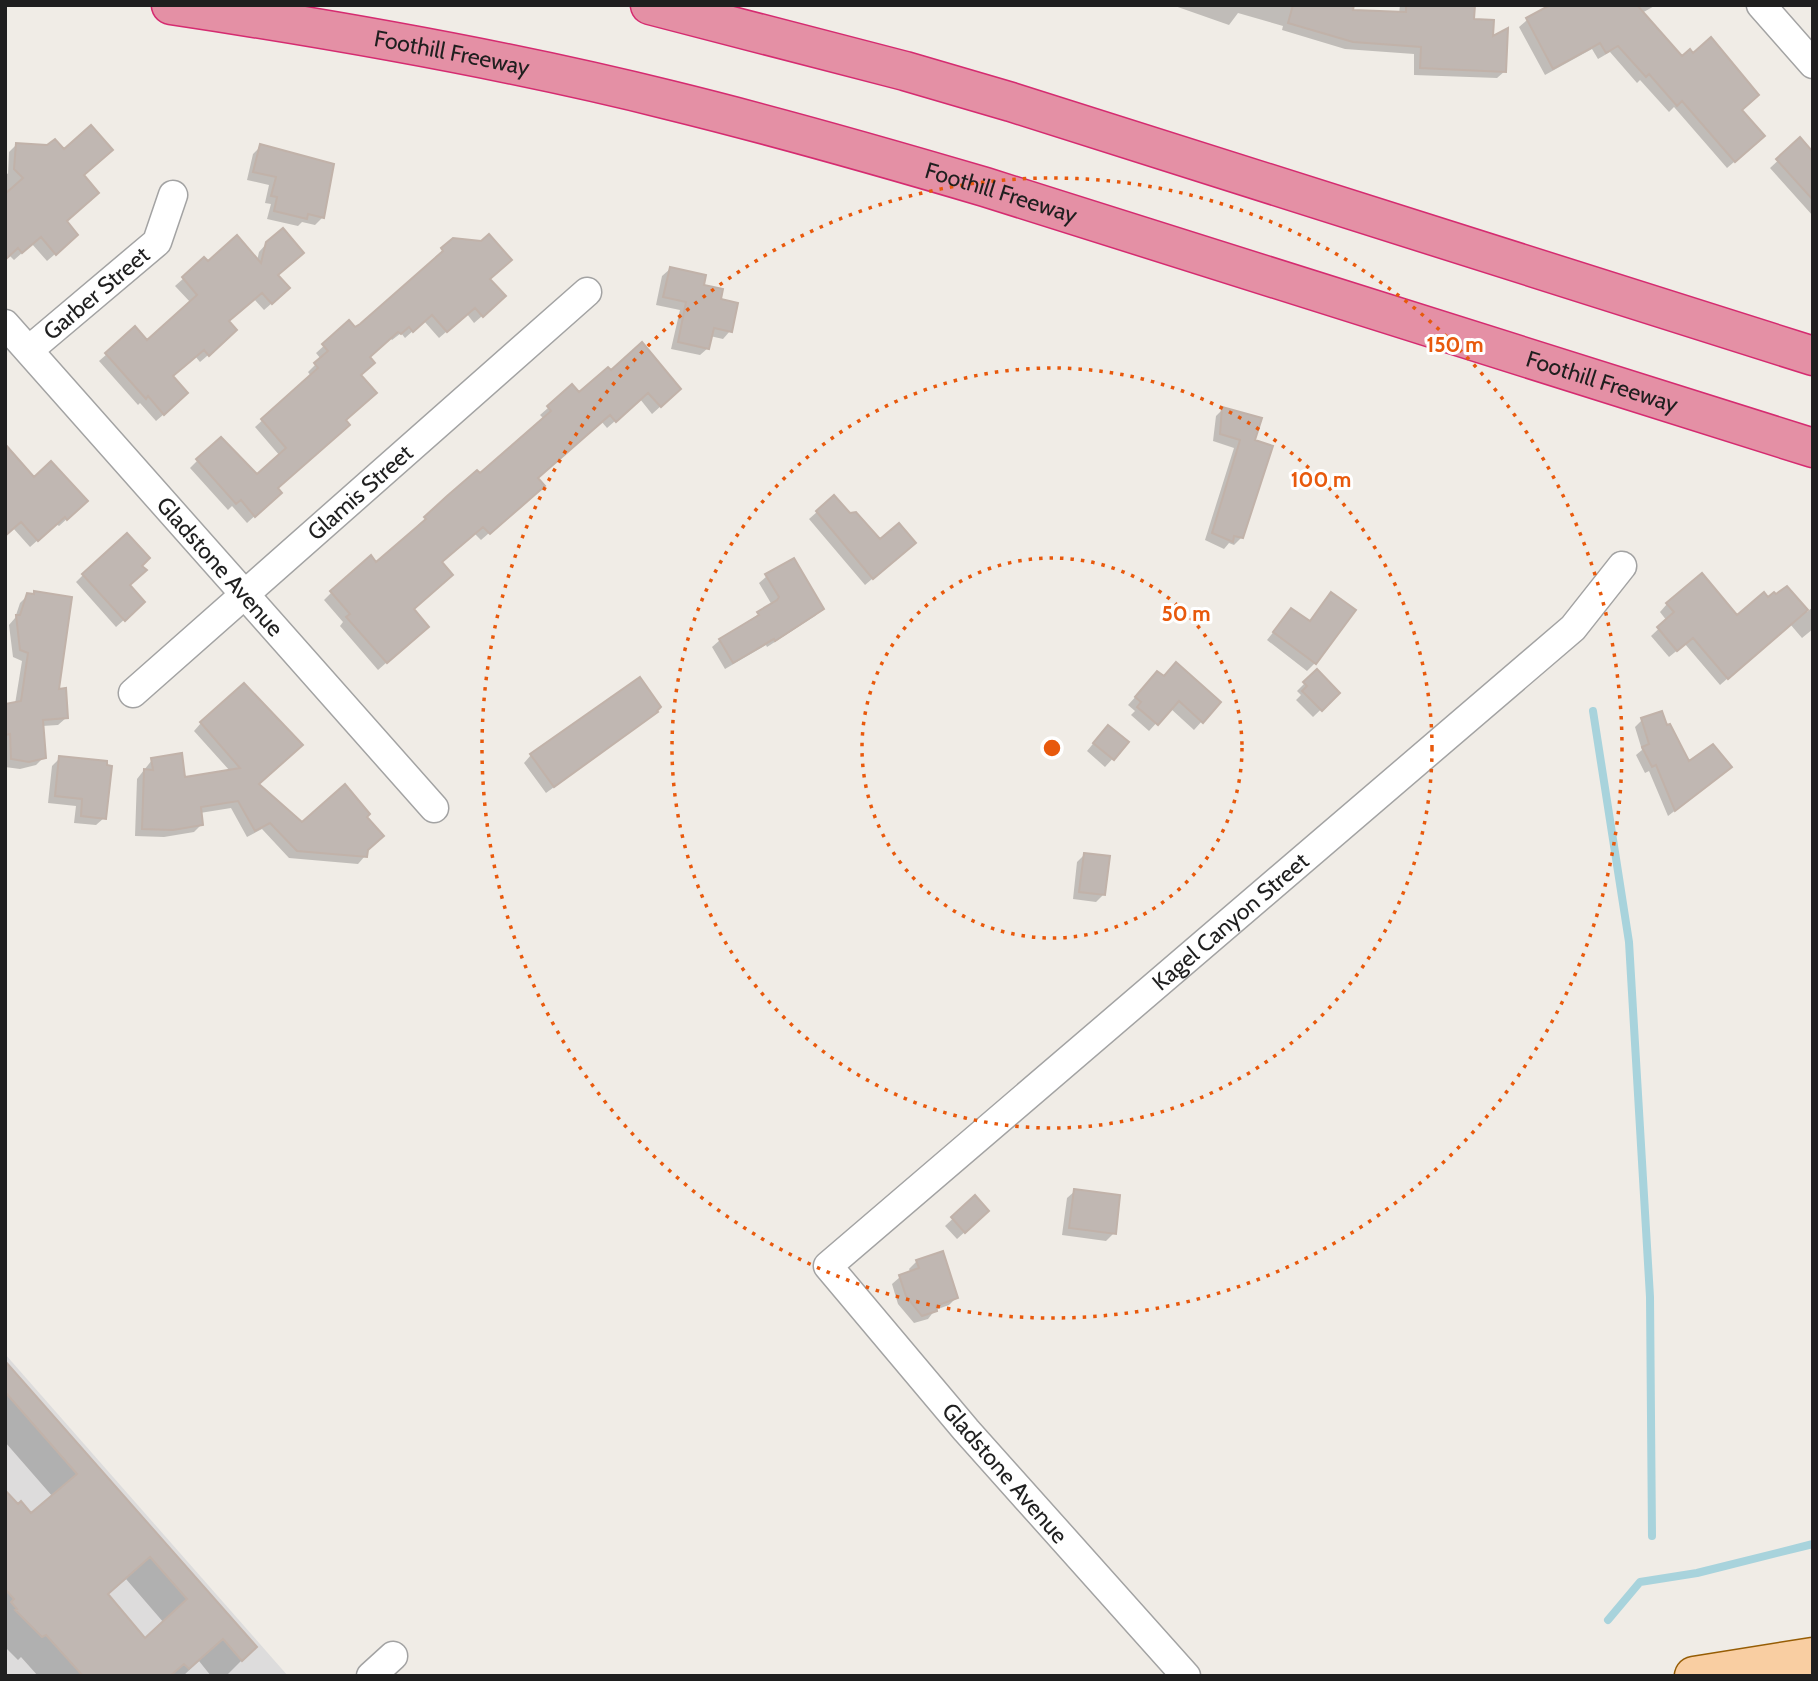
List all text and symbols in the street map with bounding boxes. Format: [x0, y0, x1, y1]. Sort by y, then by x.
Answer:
street label: Foothill Freeway [372, 24, 533, 82]
street label: Foothill Freeway [922, 156, 1081, 229]
street label: Garber Street [38, 240, 155, 346]
text: 150 m [1427, 332, 1483, 357]
street label: Foothill Freeway [1523, 344, 1682, 419]
street label: Glamis Street [302, 438, 419, 546]
text: 100 m [1291, 467, 1351, 492]
street label: Gladstone Avenue [151, 491, 289, 642]
text: 50 m [1161, 601, 1211, 626]
centre of rings [1040, 736, 1064, 760]
street label: Kagel Canyon Street [1146, 847, 1314, 996]
street label: Gladstone Avenue [936, 1397, 1074, 1549]

